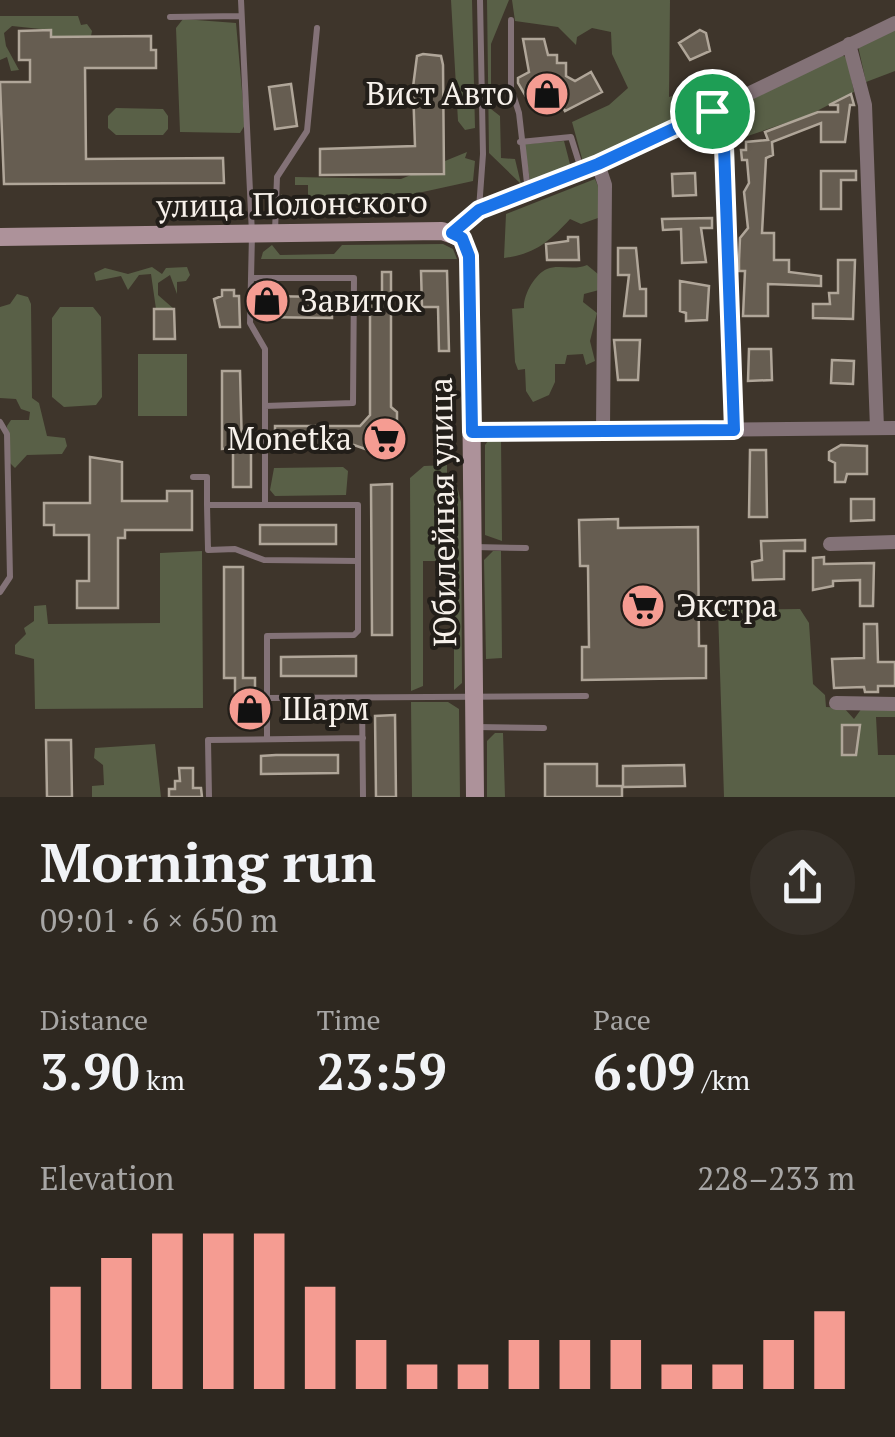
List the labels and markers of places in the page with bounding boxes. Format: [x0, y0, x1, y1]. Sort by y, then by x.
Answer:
pin [670, 69, 755, 154]
shop icon: Вист Авто [524, 71, 570, 117]
place label: Вист Авто [366, 72, 514, 114]
shop icon: Завиток [244, 278, 290, 324]
place label: Завиток [300, 279, 422, 321]
supermarket icon: Monetka [362, 416, 408, 462]
place label: Monetka [227, 417, 352, 459]
supermarket icon: Экстра [620, 583, 666, 629]
place label: Экстра [676, 584, 778, 626]
shop icon: Шарм [227, 686, 273, 732]
place label: Шарм [282, 687, 370, 729]

